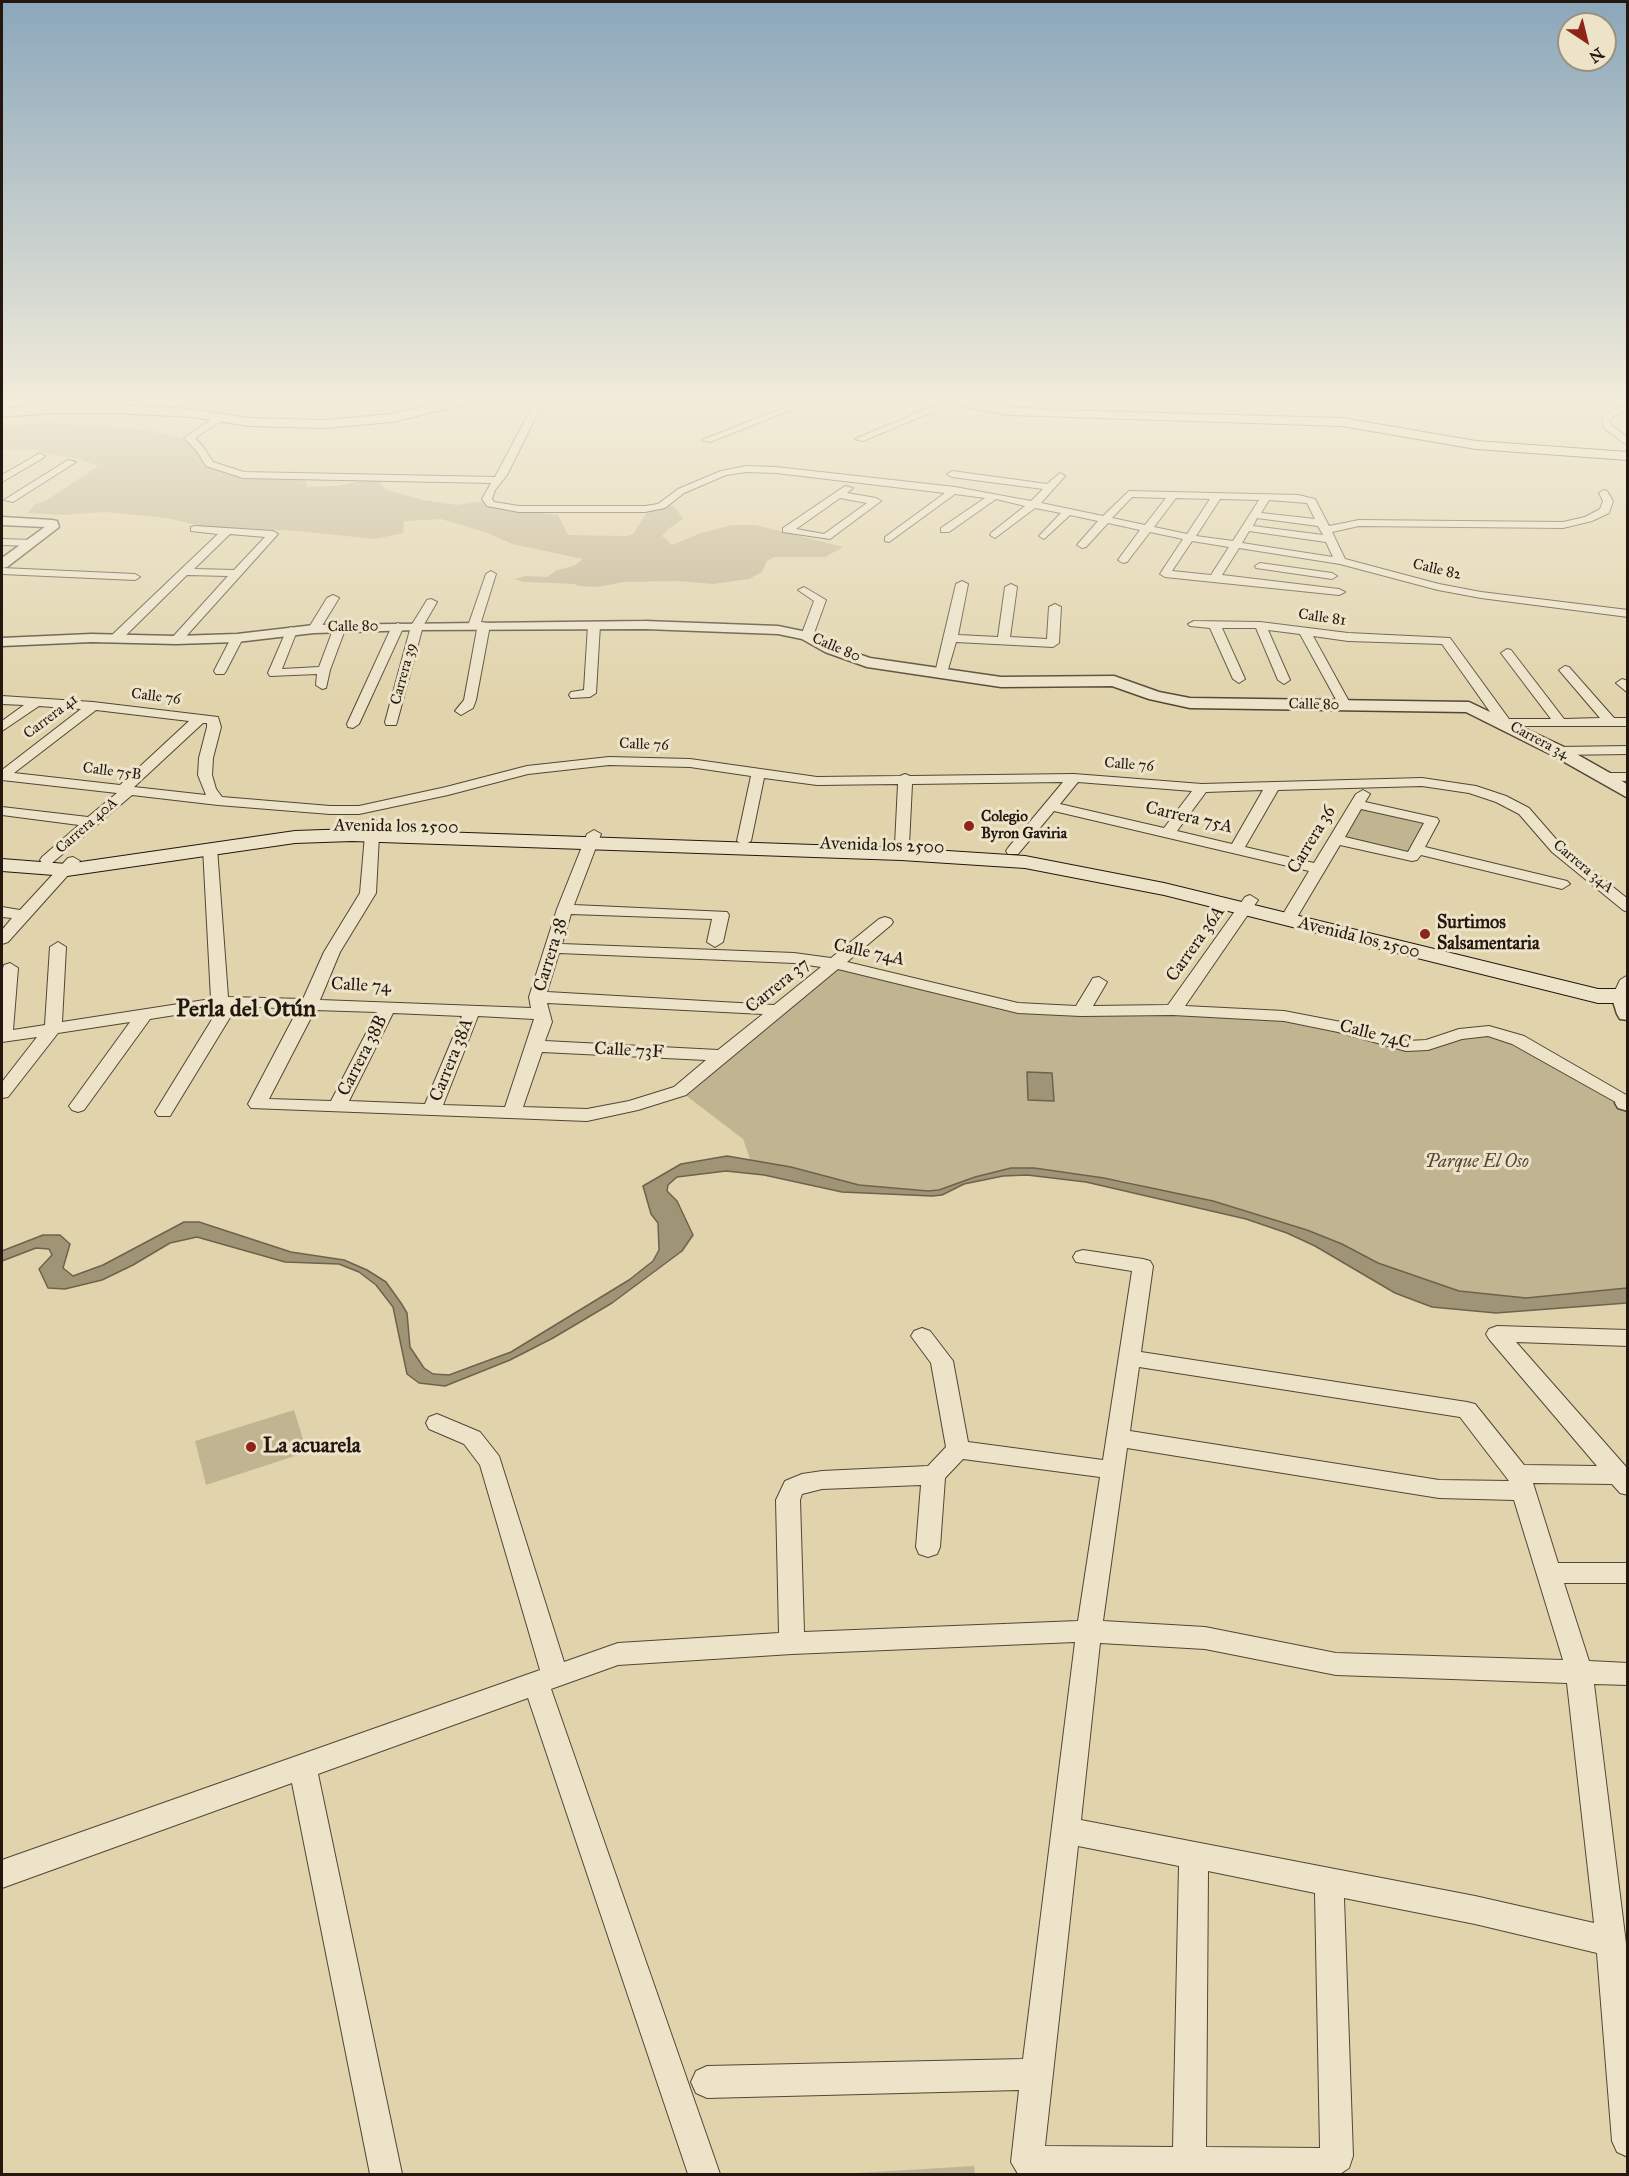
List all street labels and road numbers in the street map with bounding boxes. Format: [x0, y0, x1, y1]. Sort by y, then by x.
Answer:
street label: Calle 82 [1411, 556, 1463, 584]
street label: Calle 81 [1297, 606, 1347, 630]
street label: Calle 80 [327, 618, 379, 636]
street label: Calle 80 [809, 630, 863, 666]
street label: Carrera 39 [387, 641, 421, 707]
street label: Calle 76 [130, 685, 182, 709]
street label: Carrera 41 [20, 691, 82, 743]
street label: Calle 80 [1288, 696, 1340, 714]
street label: Carrera 34 [1507, 718, 1571, 764]
street label: Calle 76 [619, 735, 669, 755]
street label: Calle 76 [1104, 754, 1154, 776]
street label: Calle 75B [82, 759, 142, 785]
street label: Carrera 40A [52, 794, 122, 858]
street label: Carrera 75A [1143, 797, 1235, 839]
street label: Carrera 36 [1283, 802, 1341, 878]
street label: Avenida los 2500 [333, 815, 459, 839]
street label: Avenida los 2500 [819, 833, 945, 859]
street label: Carrera 34A [1549, 836, 1617, 898]
street label: Carrera 36A [1162, 902, 1230, 986]
street label: Avenida los 2500 [1296, 912, 1422, 964]
street label: Carrera 38 [530, 916, 572, 994]
street label: Calle 74A [831, 935, 907, 971]
street label: Carrera 37 [742, 954, 814, 1018]
street label: Calle 74 [330, 974, 392, 998]
street label: Carrera 38B [333, 1012, 393, 1100]
street label: Carrera 38A [426, 1015, 478, 1105]
street label: Calle 74C [1337, 1016, 1413, 1054]
street label: Calle 73F [594, 1038, 664, 1064]

